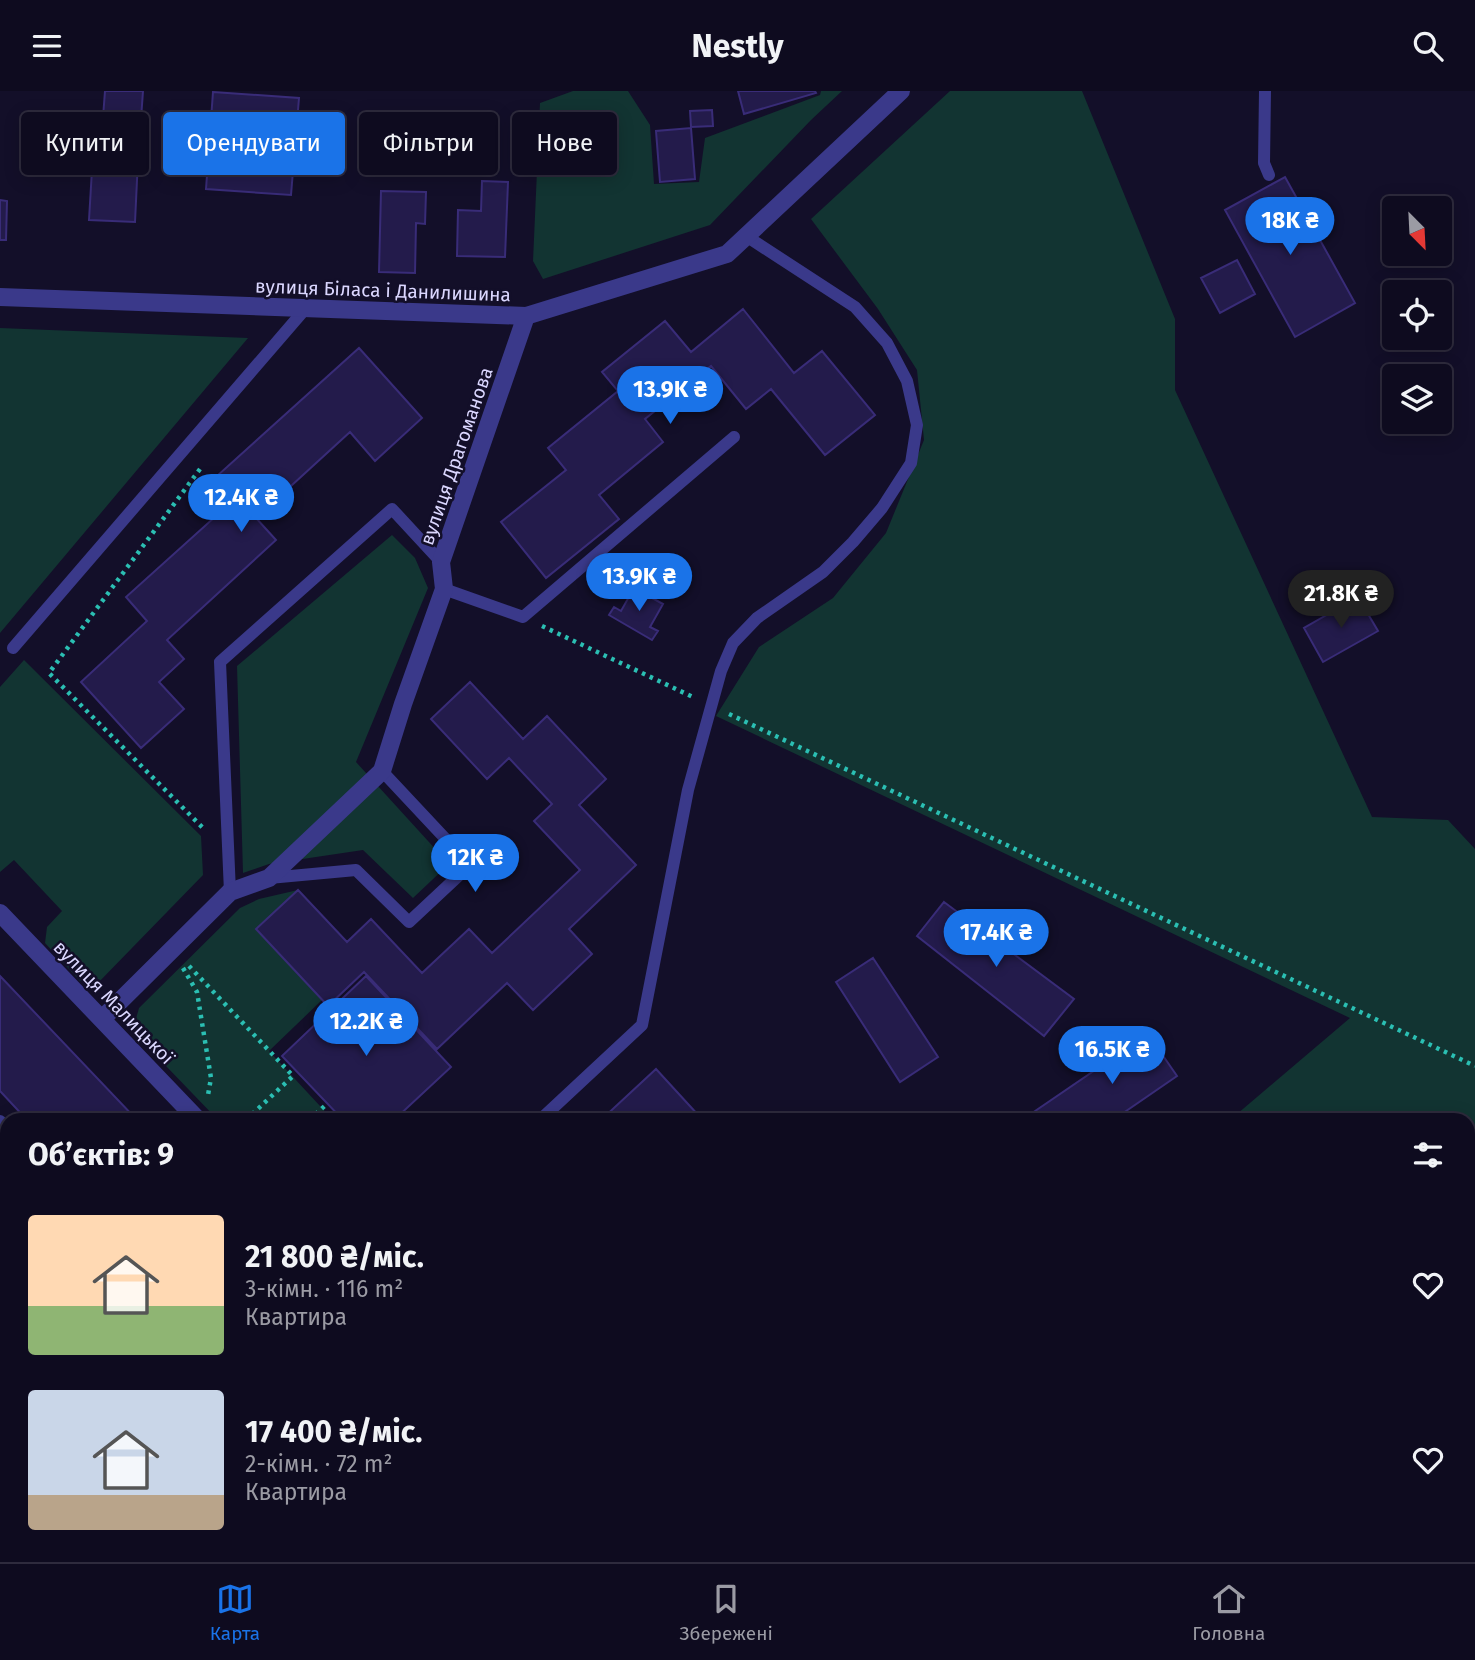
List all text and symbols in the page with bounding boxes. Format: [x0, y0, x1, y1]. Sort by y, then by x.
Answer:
icon: menu [28, 27, 66, 65]
text: Nestly [691, 27, 784, 65]
icon: search [1409, 27, 1447, 65]
chip: Купити [21, 112, 149, 175]
chip: Орендувати [163, 112, 345, 175]
chip: Фільтри [359, 112, 498, 175]
chip: Нове [512, 112, 617, 175]
north arrow [1382, 196, 1452, 266]
map controls [1382, 196, 1452, 434]
pin: 18K ₴ [1241, 197, 1339, 257]
text: 18K ₴ [1261, 206, 1319, 234]
street label: вулиця Біласа і Данилишина [255, 275, 511, 306]
button: locate [1382, 280, 1452, 350]
street label: вулиця Драгоманова [415, 364, 498, 548]
button: layers [1382, 364, 1452, 434]
pin: 13.9K ₴ [605, 367, 735, 426]
text: 13.9K ₴ [633, 375, 707, 403]
pin: 12.4K ₴ [176, 475, 306, 534]
text: 12.4K ₴ [204, 483, 278, 511]
pin: 13.9K ₴ [574, 553, 704, 613]
text: 13.9K ₴ [602, 562, 676, 590]
pin: 21.8K ₴ [1276, 571, 1406, 630]
text: 21.8K ₴ [1304, 579, 1378, 607]
pin: 12K ₴ [426, 835, 524, 894]
text: 12K ₴ [447, 843, 503, 871]
pin: 17.4K ₴ [931, 909, 1061, 969]
text: 17.4K ₴ [960, 918, 1032, 946]
street label: вулиця Малицької [49, 936, 179, 1069]
pin: 12.2K ₴ [301, 999, 431, 1058]
text: 12.2K ₴ [329, 1007, 403, 1035]
pin: 16.5K ₴ [1047, 1027, 1177, 1086]
text: 16.5K ₴ [1075, 1035, 1149, 1063]
icon: filters [1409, 1136, 1447, 1174]
text: Об’єктів: 9 [28, 1137, 174, 1173]
text: 21 800 ₴/міс. [245, 1239, 424, 1275]
icon: home [84, 1243, 168, 1327]
icon: heart [1409, 1266, 1447, 1304]
text: 3-кімн. · 116 m² [245, 1275, 403, 1303]
text: Квартира [245, 1303, 347, 1331]
text: 17 400 ₴/міс. [245, 1414, 423, 1450]
icon: home [84, 1418, 168, 1502]
icon: heart [1409, 1441, 1447, 1479]
text: 2-кімн. · 72 m² [245, 1450, 393, 1478]
text: Квартира [245, 1478, 347, 1506]
tab: Карта [210, 1580, 260, 1645]
tab: Збережені [680, 1580, 773, 1645]
tab: Головна [1192, 1580, 1265, 1645]

